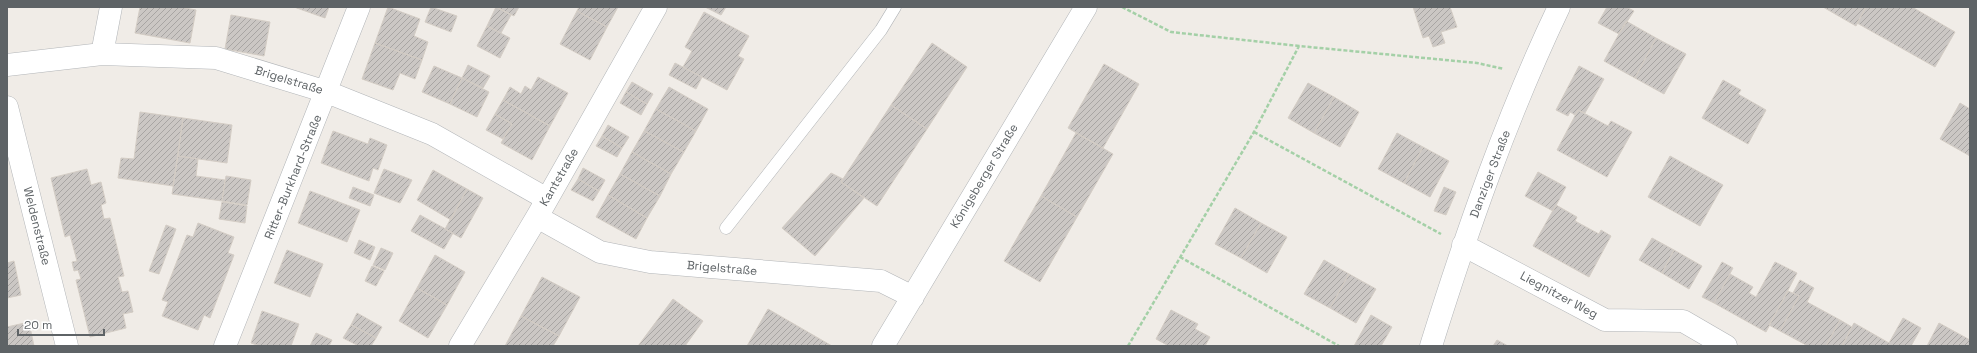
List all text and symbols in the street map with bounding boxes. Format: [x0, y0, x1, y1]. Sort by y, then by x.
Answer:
street label: Brigelstraße [253, 62, 325, 98]
street label: Ritter-Burkhard-Straße [261, 112, 325, 242]
street label: Königsberger Straße [946, 121, 1022, 231]
street label: Danziger Straße [1466, 128, 1514, 220]
street label: Kantstraße [536, 145, 582, 209]
street label: Weldenstraße [20, 185, 54, 267]
street label: Brigelstraße [686, 257, 758, 279]
street label: Liegnitzer Weg [1517, 268, 1601, 322]
scale bar [18, 311, 104, 337]
text: 20 m [24, 317, 52, 333]

